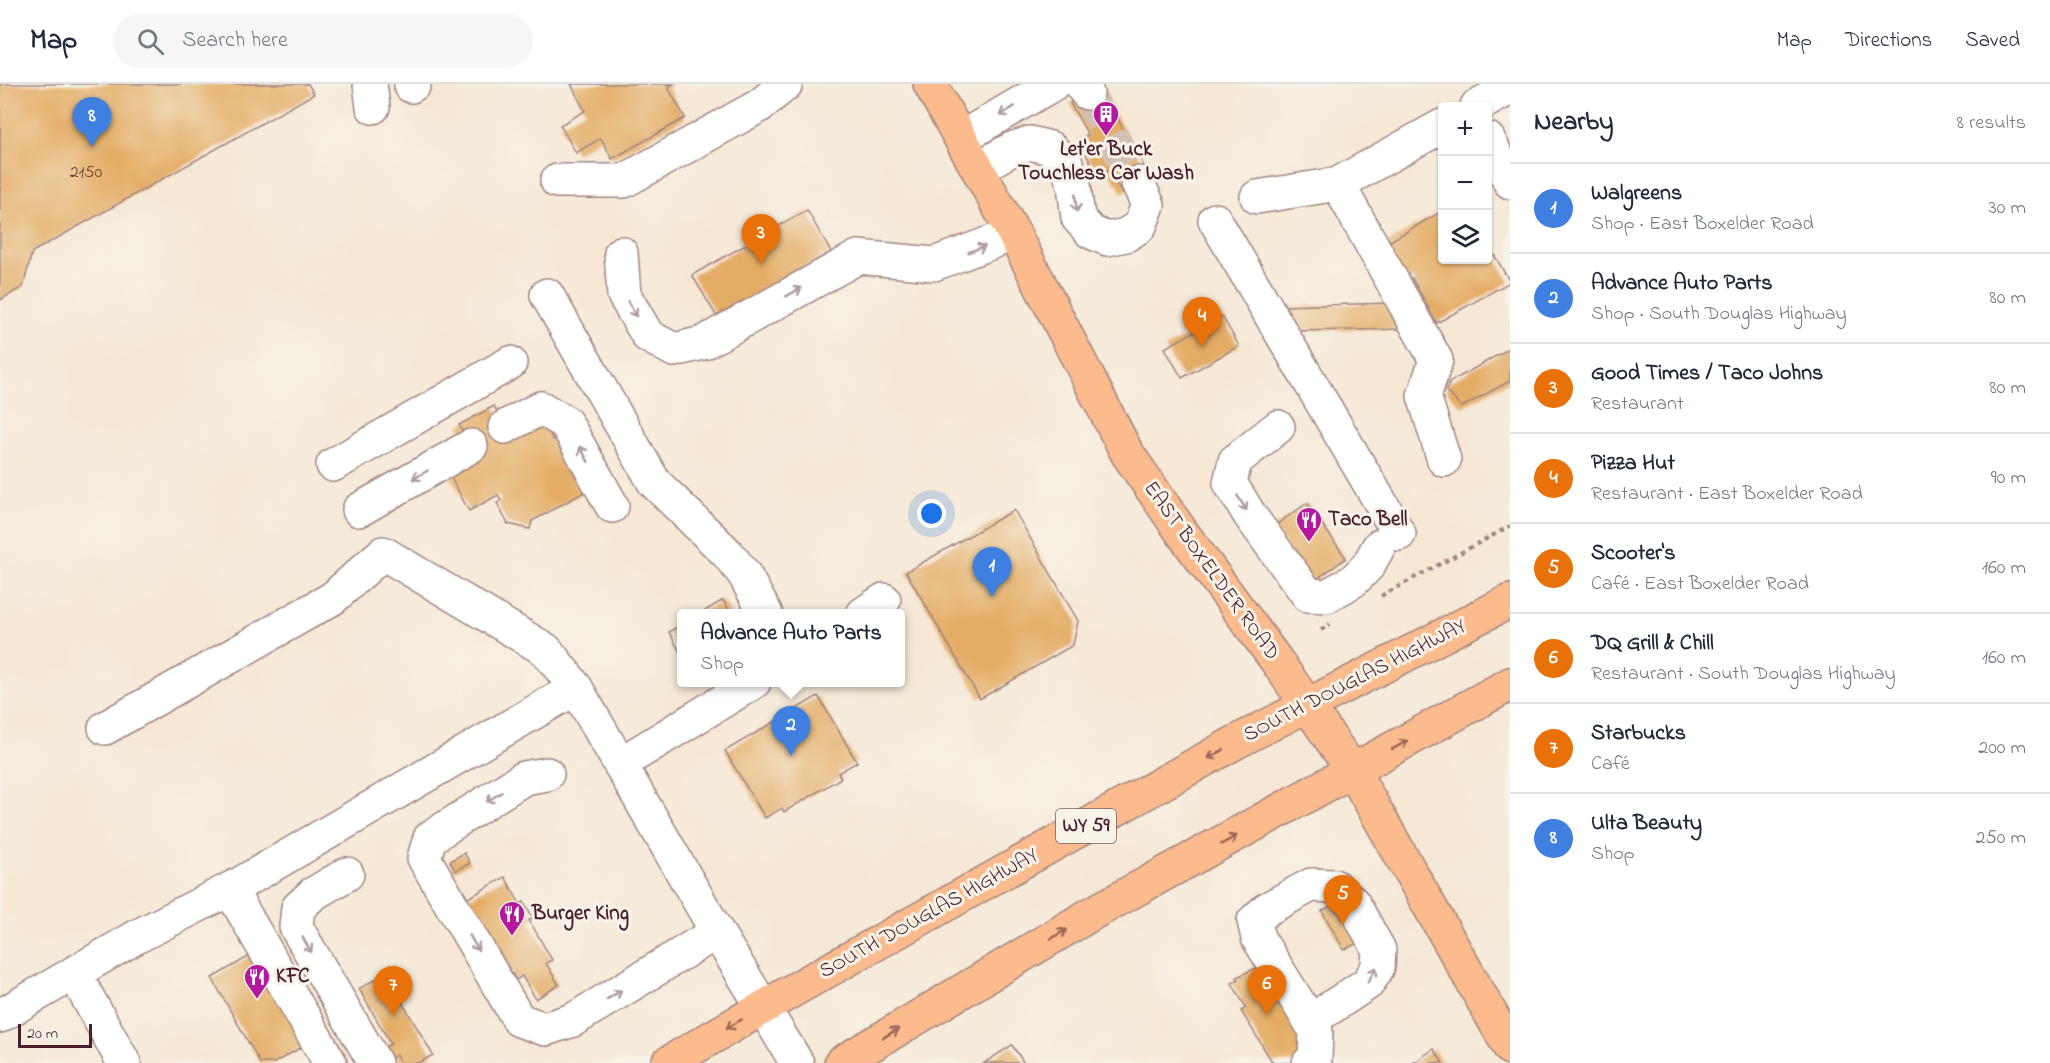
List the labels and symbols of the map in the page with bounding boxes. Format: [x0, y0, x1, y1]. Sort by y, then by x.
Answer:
pin: 8 [72, 98, 112, 147]
building icon: Let'er Buck Touchless Car Wash [1091, 99, 1121, 137]
one-way arrow [999, 106, 1016, 118]
place label: Let'er Buck Touchless Car Wash [1018, 135, 1194, 189]
house number: 2150 [70, 160, 103, 186]
one-way arrow [1071, 192, 1082, 212]
pin: 3 [742, 214, 780, 264]
one-way arrow [967, 242, 986, 253]
one-way arrow [785, 286, 802, 298]
pin: 4 [1182, 298, 1222, 347]
one-way arrow [626, 300, 638, 317]
one-way arrow [577, 446, 589, 463]
one-way arrow [412, 469, 429, 481]
street label: EAST BOXELDER ROAD [1136, 475, 1286, 667]
one-way arrow [1237, 494, 1249, 511]
your location [917, 499, 946, 528]
restaurant icon: Taco Bell [1294, 505, 1324, 543]
place label: Taco Bell [1328, 505, 1408, 535]
pin: 1 [972, 548, 1012, 597]
street label: SOUTH DOUGLAS HIGHWAY [1238, 612, 1472, 750]
pin: 2 [772, 706, 810, 756]
one-way arrow [1391, 739, 1408, 751]
one-way arrow [1208, 748, 1225, 760]
one-way arrow [486, 791, 503, 804]
road number: WY 59 [1056, 809, 1116, 843]
one-way arrow [1220, 833, 1237, 845]
street label: SOUTH DOUGLAS HIGHWAY [814, 841, 1044, 987]
pin: 5 [1324, 876, 1362, 925]
restaurant icon: Burger King [497, 899, 527, 937]
place label: Burger King [531, 899, 629, 931]
one-way arrow [1050, 927, 1067, 939]
one-way arrow [468, 934, 480, 951]
one-way arrow [301, 936, 313, 953]
restaurant icon: KFC [242, 962, 272, 1000]
place label: KFC [276, 962, 310, 992]
pin: 7 [374, 966, 412, 1016]
pin: 6 [1248, 966, 1286, 1015]
one-way arrow [1367, 967, 1379, 984]
one-way arrow [605, 989, 622, 1001]
one-way arrow [726, 1019, 744, 1030]
scale bar [18, 1021, 92, 1048]
one-way arrow [882, 1027, 899, 1039]

